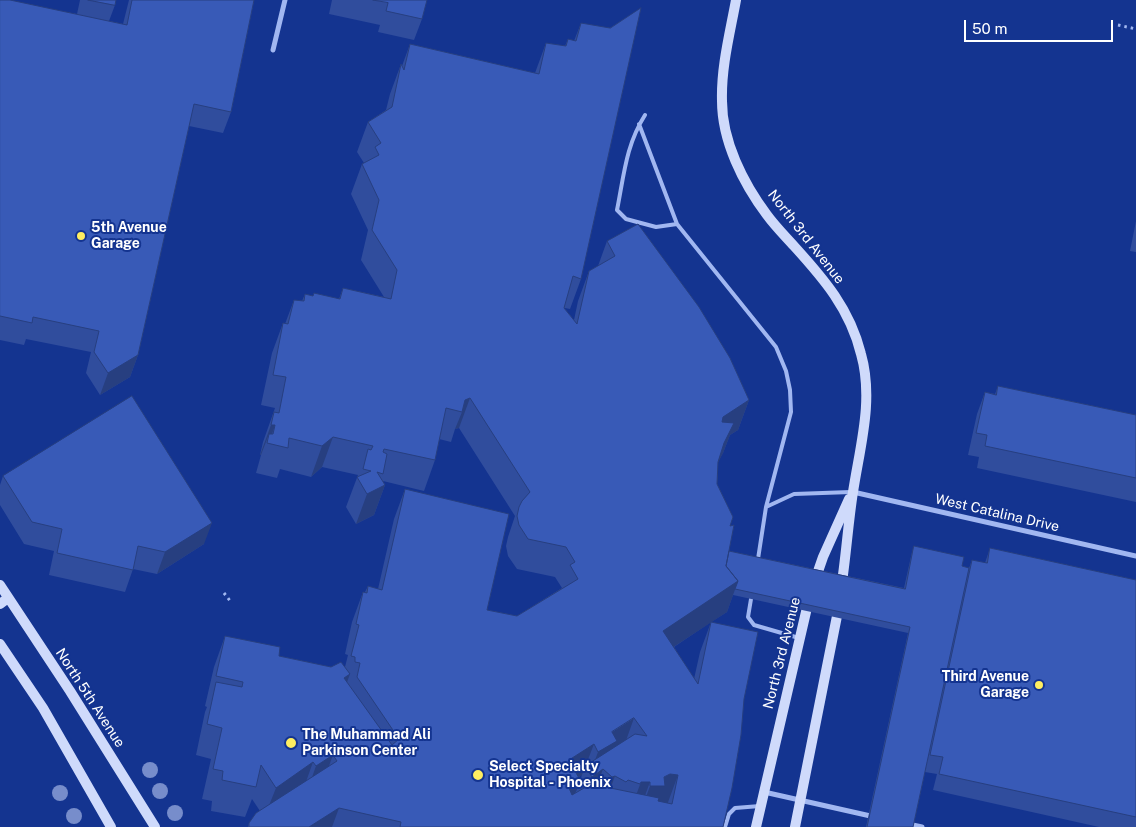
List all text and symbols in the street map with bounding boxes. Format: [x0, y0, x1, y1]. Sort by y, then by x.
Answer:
scale bar [966, 10, 1115, 42]
text: 50 m [972, 20, 1007, 37]
street label: North 3rd Avenue [764, 187, 848, 287]
place label: 5th Avenue Garage [91, 220, 167, 252]
marker: 5th Avenue Garage [75, 230, 87, 242]
street label: West Catalina Drive [933, 491, 1061, 535]
street label: North 3rd Avenue [760, 595, 804, 711]
street label: North 5th Avenue [52, 645, 128, 751]
place label: Third Avenue Garage [942, 669, 1029, 702]
marker: Third Avenue Garage [1033, 679, 1045, 691]
place label: The Muhammad Ali Parkinson Center [302, 727, 431, 760]
marker: The Muhammad Ali Parkinson Center [284, 736, 298, 750]
place label: Select Specialty Hospital - Phoenix [489, 759, 611, 792]
marker: Select Specialty Hospital - Phoenix [471, 768, 485, 782]

